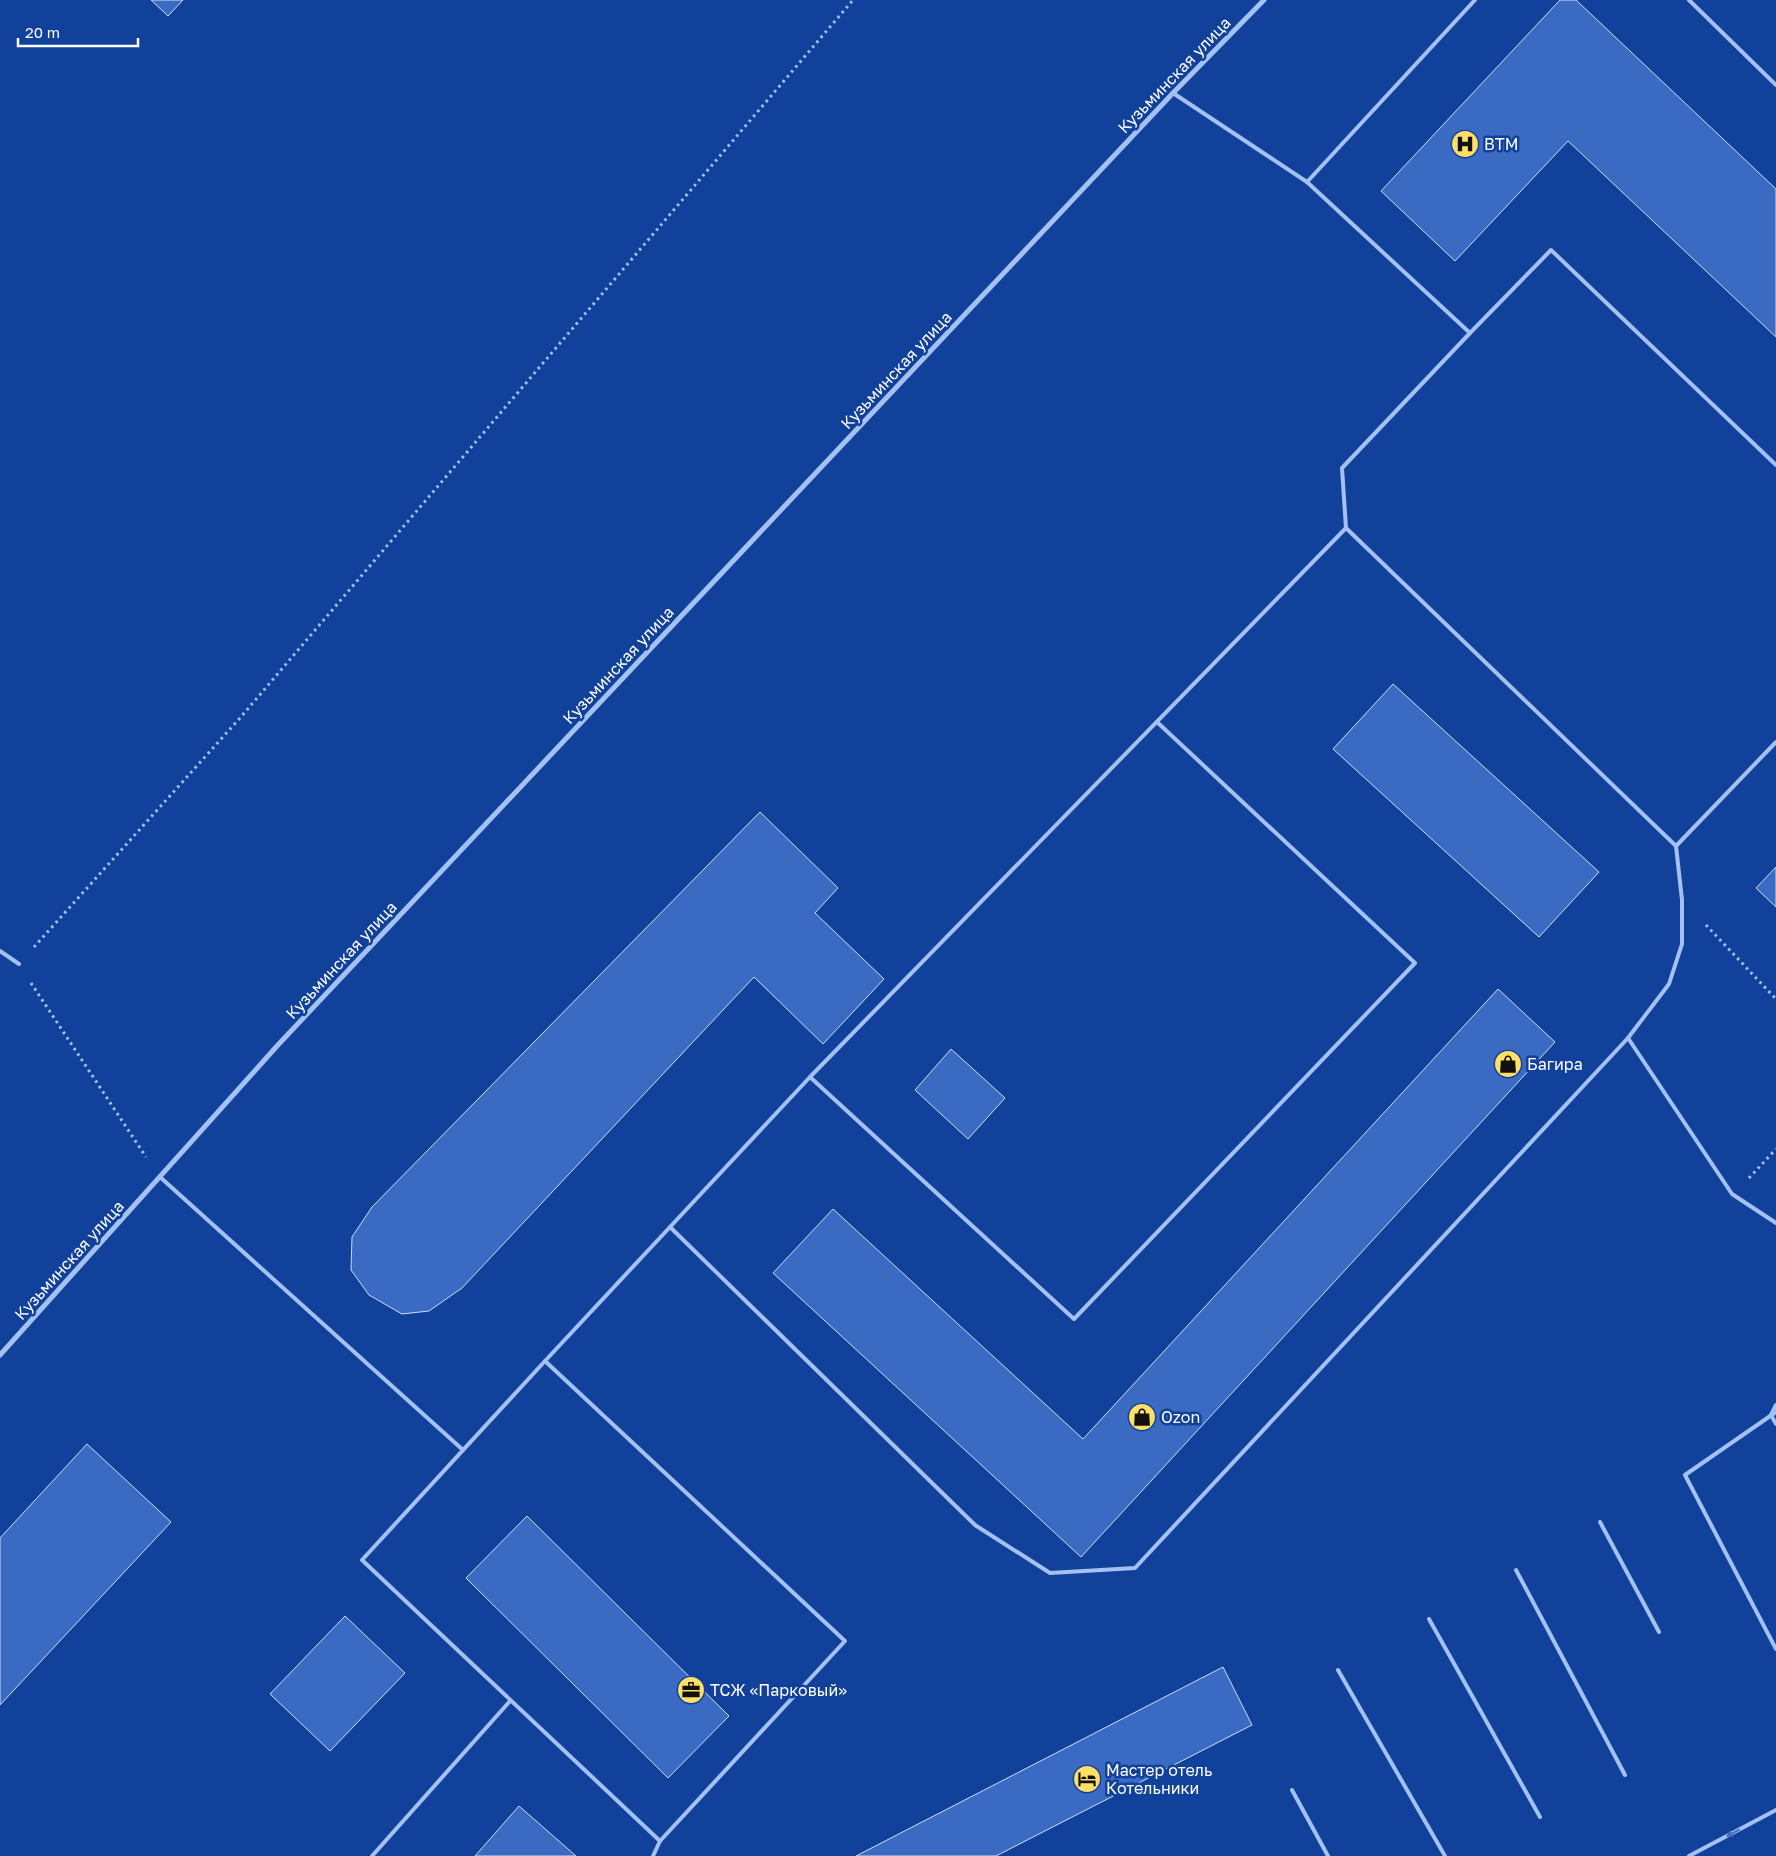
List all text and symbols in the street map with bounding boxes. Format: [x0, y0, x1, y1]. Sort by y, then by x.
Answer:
street label: Кузьминская улица [1113, 13, 1235, 137]
scale bar [18, 15, 138, 47]
text: 20 m [25, 23, 60, 41]
hospital icon: ВТМ [1450, 129, 1480, 159]
place label: ВТМ [1484, 134, 1518, 154]
street label: Кузьминская улица [836, 307, 956, 433]
street label: Кузьминская улица [558, 602, 678, 728]
street label: Кузьминская улица [281, 897, 401, 1023]
shop icon: Багира [1493, 1049, 1523, 1079]
place label: Багира [1527, 1054, 1583, 1074]
street label: Кузьминская улица [10, 1196, 128, 1324]
shop icon: Ozon [1127, 1402, 1157, 1432]
place label: Ozon [1161, 1407, 1200, 1427]
office icon: ТСЖ «Парковый» [676, 1675, 706, 1705]
place label: ТСЖ «Парковый» [710, 1680, 847, 1700]
place label: Мастер отель Котельники [1106, 1760, 1212, 1798]
hotel icon: Мастер отель Котельники [1072, 1764, 1102, 1794]
one-way arrow [1726, 1829, 1740, 1837]

